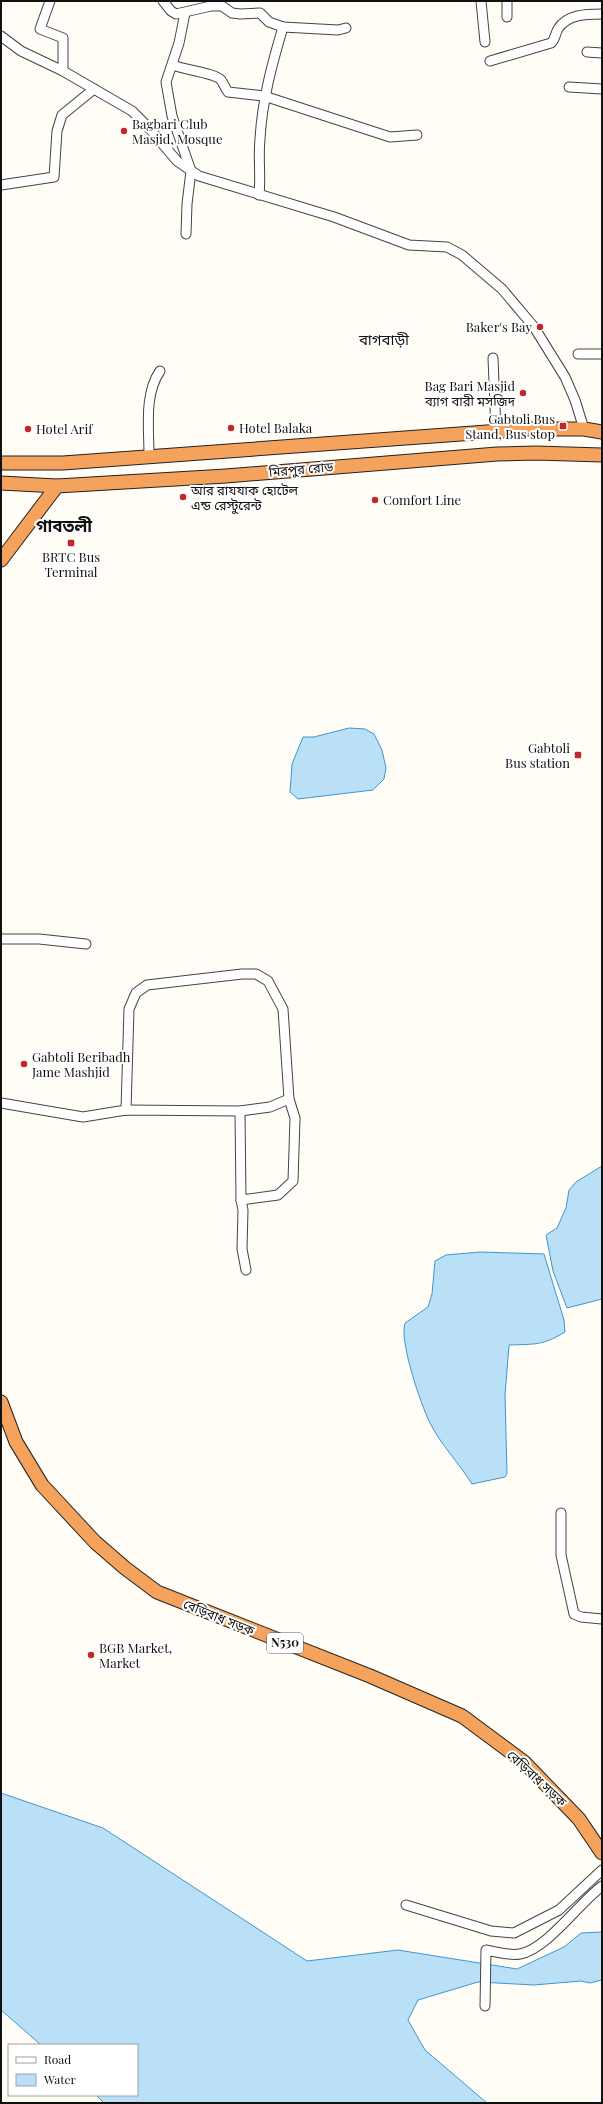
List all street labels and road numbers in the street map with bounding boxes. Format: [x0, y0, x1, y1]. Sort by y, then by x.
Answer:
street label: মিরপুর রোড [267, 457, 335, 481]
street label: বেড়িবাধ সড়ক [181, 1595, 258, 1639]
road number: N530 [267, 1633, 303, 1653]
street label: বেড়িবাধ সড়ক [504, 1746, 571, 1810]

